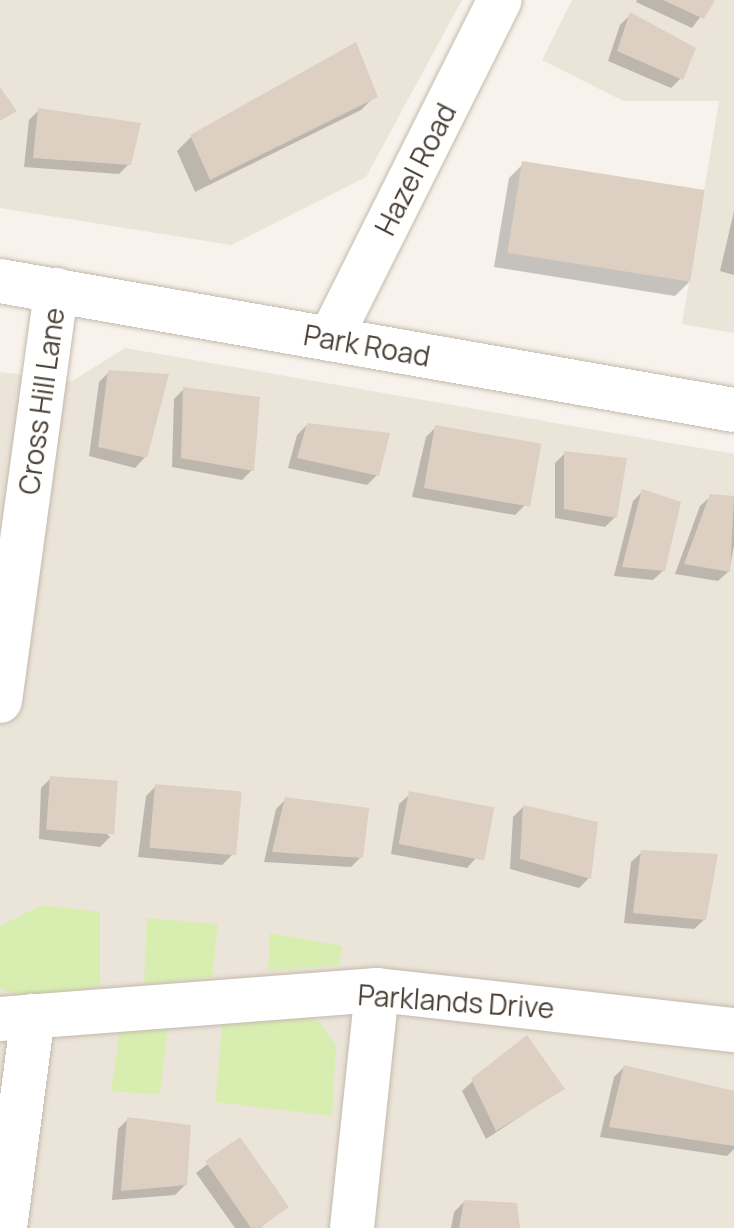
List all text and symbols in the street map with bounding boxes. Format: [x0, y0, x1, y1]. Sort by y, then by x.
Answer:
street label: Hazel Road [368, 98, 462, 240]
street label: Cross Hill Lane [11, 305, 71, 497]
street label: Park Road [301, 317, 433, 373]
street label: Parklands Drive [357, 977, 555, 1025]

